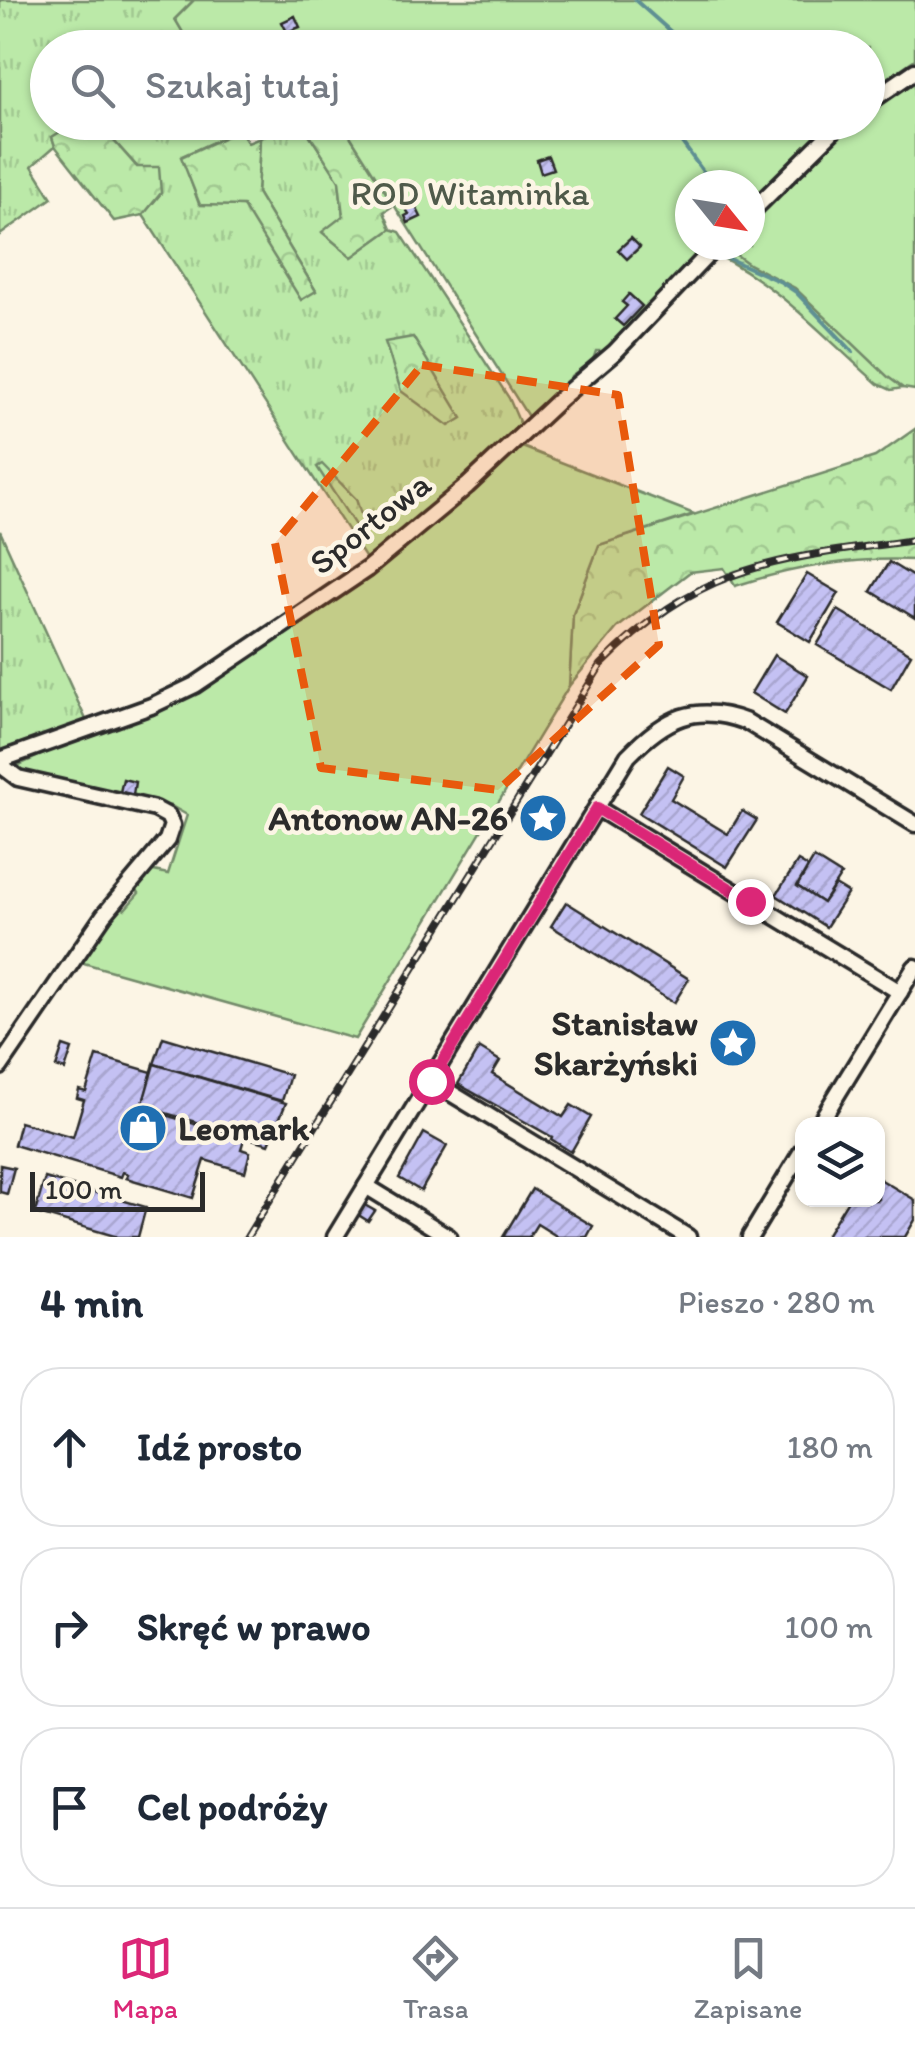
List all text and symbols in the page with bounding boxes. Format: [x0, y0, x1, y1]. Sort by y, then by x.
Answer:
search box [30, 30, 885, 140]
icon: search [65, 58, 120, 113]
text: Szukaj tutaj [145, 62, 340, 108]
north arrow [675, 170, 765, 260]
park label: ROD Witaminka [350, 172, 590, 214]
street label: Sportowa [301, 463, 439, 583]
place icon: Antonow AN-26 [517, 792, 569, 844]
place label: Antonow AN-26 [268, 797, 508, 839]
route end [728, 879, 774, 925]
place label: Stanisław Skarżyński [534, 1002, 698, 1084]
place icon: Stanisław Skarżyński [707, 1017, 759, 1069]
route start [409, 1059, 455, 1105]
shop icon: Leomark [117, 1102, 169, 1154]
place label: Leomark [178, 1107, 310, 1149]
map controls [795, 1117, 885, 1207]
button: layers [795, 1117, 885, 1207]
scale bar [30, 1167, 205, 1212]
text: 100 m [45, 1172, 122, 1206]
text: 4 min [40, 1277, 143, 1328]
text: Pieszo · 280 m [678, 1283, 875, 1321]
icon: ahead [42, 1420, 97, 1475]
text: Idź prosto [137, 1424, 302, 1470]
text: 180 m [787, 1428, 873, 1466]
icon: right [42, 1600, 97, 1655]
text: Skręć w prawo [137, 1604, 371, 1650]
text: 100 m [785, 1608, 873, 1646]
icon: arrive [42, 1780, 97, 1835]
text: Cel podróży [137, 1784, 327, 1830]
tab: Mapa [113, 1931, 178, 2025]
tab: Trasa [403, 1931, 469, 2025]
tab: Zapisane [694, 1931, 802, 2025]

